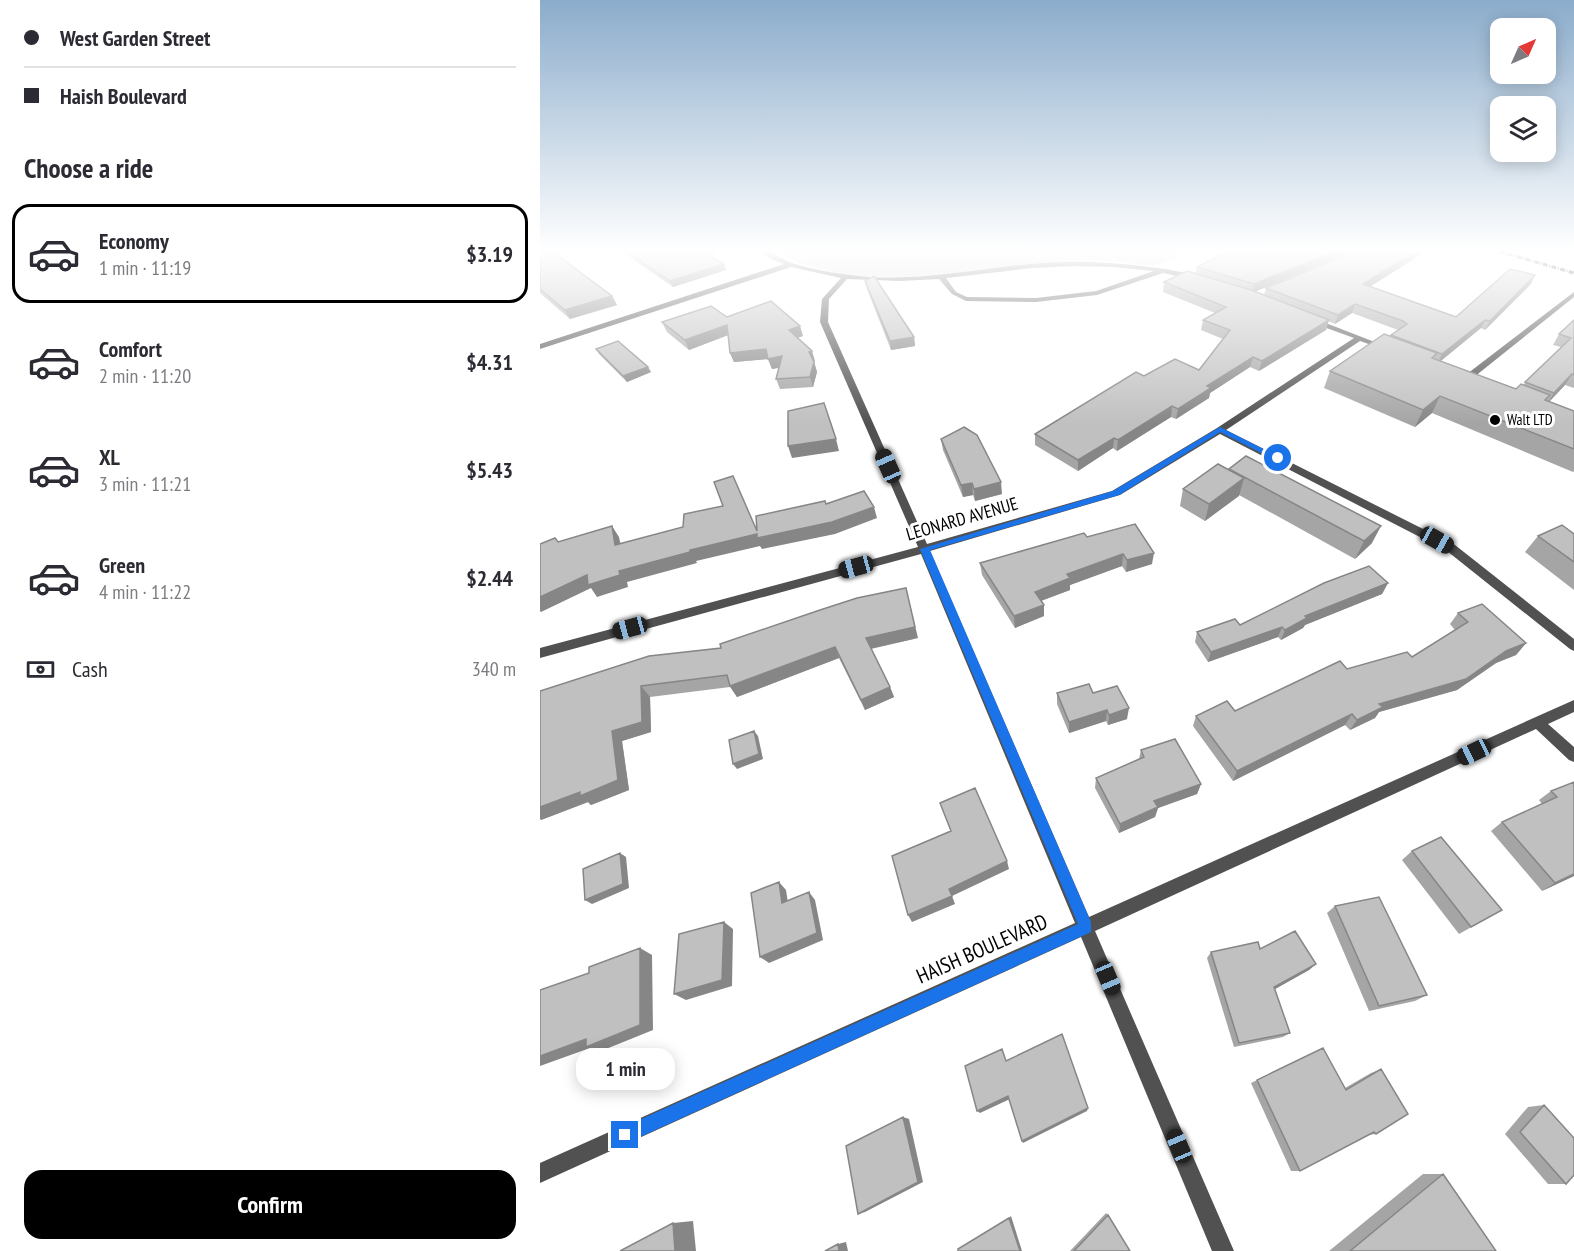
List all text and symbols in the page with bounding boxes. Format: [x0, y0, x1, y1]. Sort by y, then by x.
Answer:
north arrow [1490, 18, 1556, 84]
map controls [1490, 18, 1556, 162]
text: West Garden Street [60, 24, 210, 52]
text: Haish Boulevard [60, 82, 187, 110]
button: layers [1490, 96, 1556, 162]
text: Choose a ride [24, 151, 153, 185]
icon: car [27, 227, 81, 281]
text: Economy [99, 227, 169, 255]
text: $3.19 [466, 240, 513, 268]
text: 1 min · 11:19 [99, 255, 191, 281]
icon: car [27, 335, 81, 389]
text: Comfort [99, 335, 162, 363]
text: $4.31 [466, 348, 513, 376]
text: 2 min · 11:20 [99, 363, 191, 389]
place label: Walt LTD [1507, 410, 1553, 429]
marker: Walt LTD [1488, 413, 1502, 427]
icon: car [27, 443, 81, 497]
text: XL [99, 443, 120, 471]
route start [1264, 444, 1291, 471]
car [872, 446, 904, 486]
text: $5.43 [466, 456, 513, 484]
text: 3 min · 11:21 [99, 471, 191, 497]
street label: LEONARD AVENUE [903, 492, 1020, 545]
car [1417, 523, 1457, 557]
icon: car [27, 551, 81, 605]
text: Green [99, 551, 145, 579]
car [836, 554, 876, 580]
text: $2.44 [466, 564, 513, 592]
text: 4 min · 11:22 [99, 579, 191, 605]
car [610, 615, 650, 641]
icon: cash [24, 653, 57, 686]
text: Cash [72, 655, 108, 683]
text: 340 m [472, 656, 516, 682]
car [1454, 736, 1494, 768]
street label: HAISH BOULEVARD [912, 908, 1052, 990]
car [1093, 958, 1123, 998]
callout: 1 min [576, 1048, 674, 1090]
text: 1 min [605, 1056, 646, 1082]
route end [611, 1121, 638, 1148]
car [1164, 1126, 1194, 1166]
button: Confirm [24, 1170, 516, 1239]

